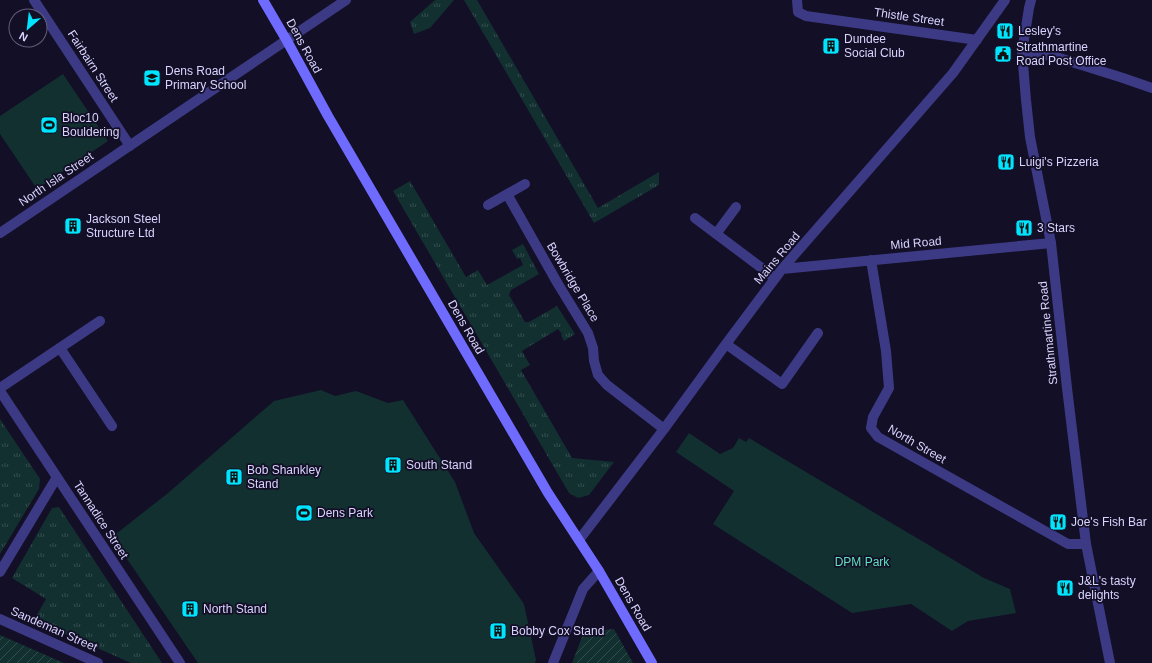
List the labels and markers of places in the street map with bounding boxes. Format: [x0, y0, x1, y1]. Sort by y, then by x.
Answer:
restaurant icon: Lesley's [995, 21, 1015, 41]
place label: Lesley's [1018, 24, 1061, 38]
place label: Dundee Social Club [844, 32, 905, 60]
building icon: Dundee Social Club [821, 36, 841, 56]
place label: Strathmartine Road Post Office [1016, 40, 1107, 68]
public building icon: Strathmartine Road Post Office [993, 44, 1013, 64]
place label: Dens Road Primary School [165, 64, 246, 92]
school or university icon: Dens Road Primary School [142, 68, 162, 88]
place label: Bloc10 Bouldering [62, 111, 119, 139]
sports icon: Bloc10 Bouldering [39, 115, 59, 135]
restaurant icon: Luigi's Pizzeria [996, 152, 1016, 172]
place label: Luigi's Pizzeria [1019, 155, 1099, 169]
place label: Jackson Steel Structure Ltd [86, 212, 161, 240]
building icon: Jackson Steel Structure Ltd [63, 216, 83, 236]
restaurant icon: 3 Stars [1014, 218, 1034, 238]
place label: 3 Stars [1037, 221, 1075, 235]
building icon: South Stand [383, 455, 403, 475]
place label: South Stand [406, 458, 472, 472]
place label: Bob Shankley Stand [247, 463, 321, 491]
building icon: Bob Shankley Stand [224, 467, 244, 487]
sports icon: Dens Park [294, 503, 314, 523]
place label: Dens Park [317, 506, 374, 520]
restaurant icon: Joe's Fish Bar [1048, 512, 1068, 532]
place label: Joe's Fish Bar [1071, 515, 1147, 529]
place label: J&L's tasty delights [1078, 574, 1136, 602]
restaurant icon: J&L's tasty delights [1055, 578, 1075, 598]
building icon: North Stand [180, 599, 200, 619]
place label: North Stand [203, 602, 267, 616]
building icon: Bobby Cox Stand [488, 621, 508, 641]
place label: Bobby Cox Stand [511, 624, 604, 638]

